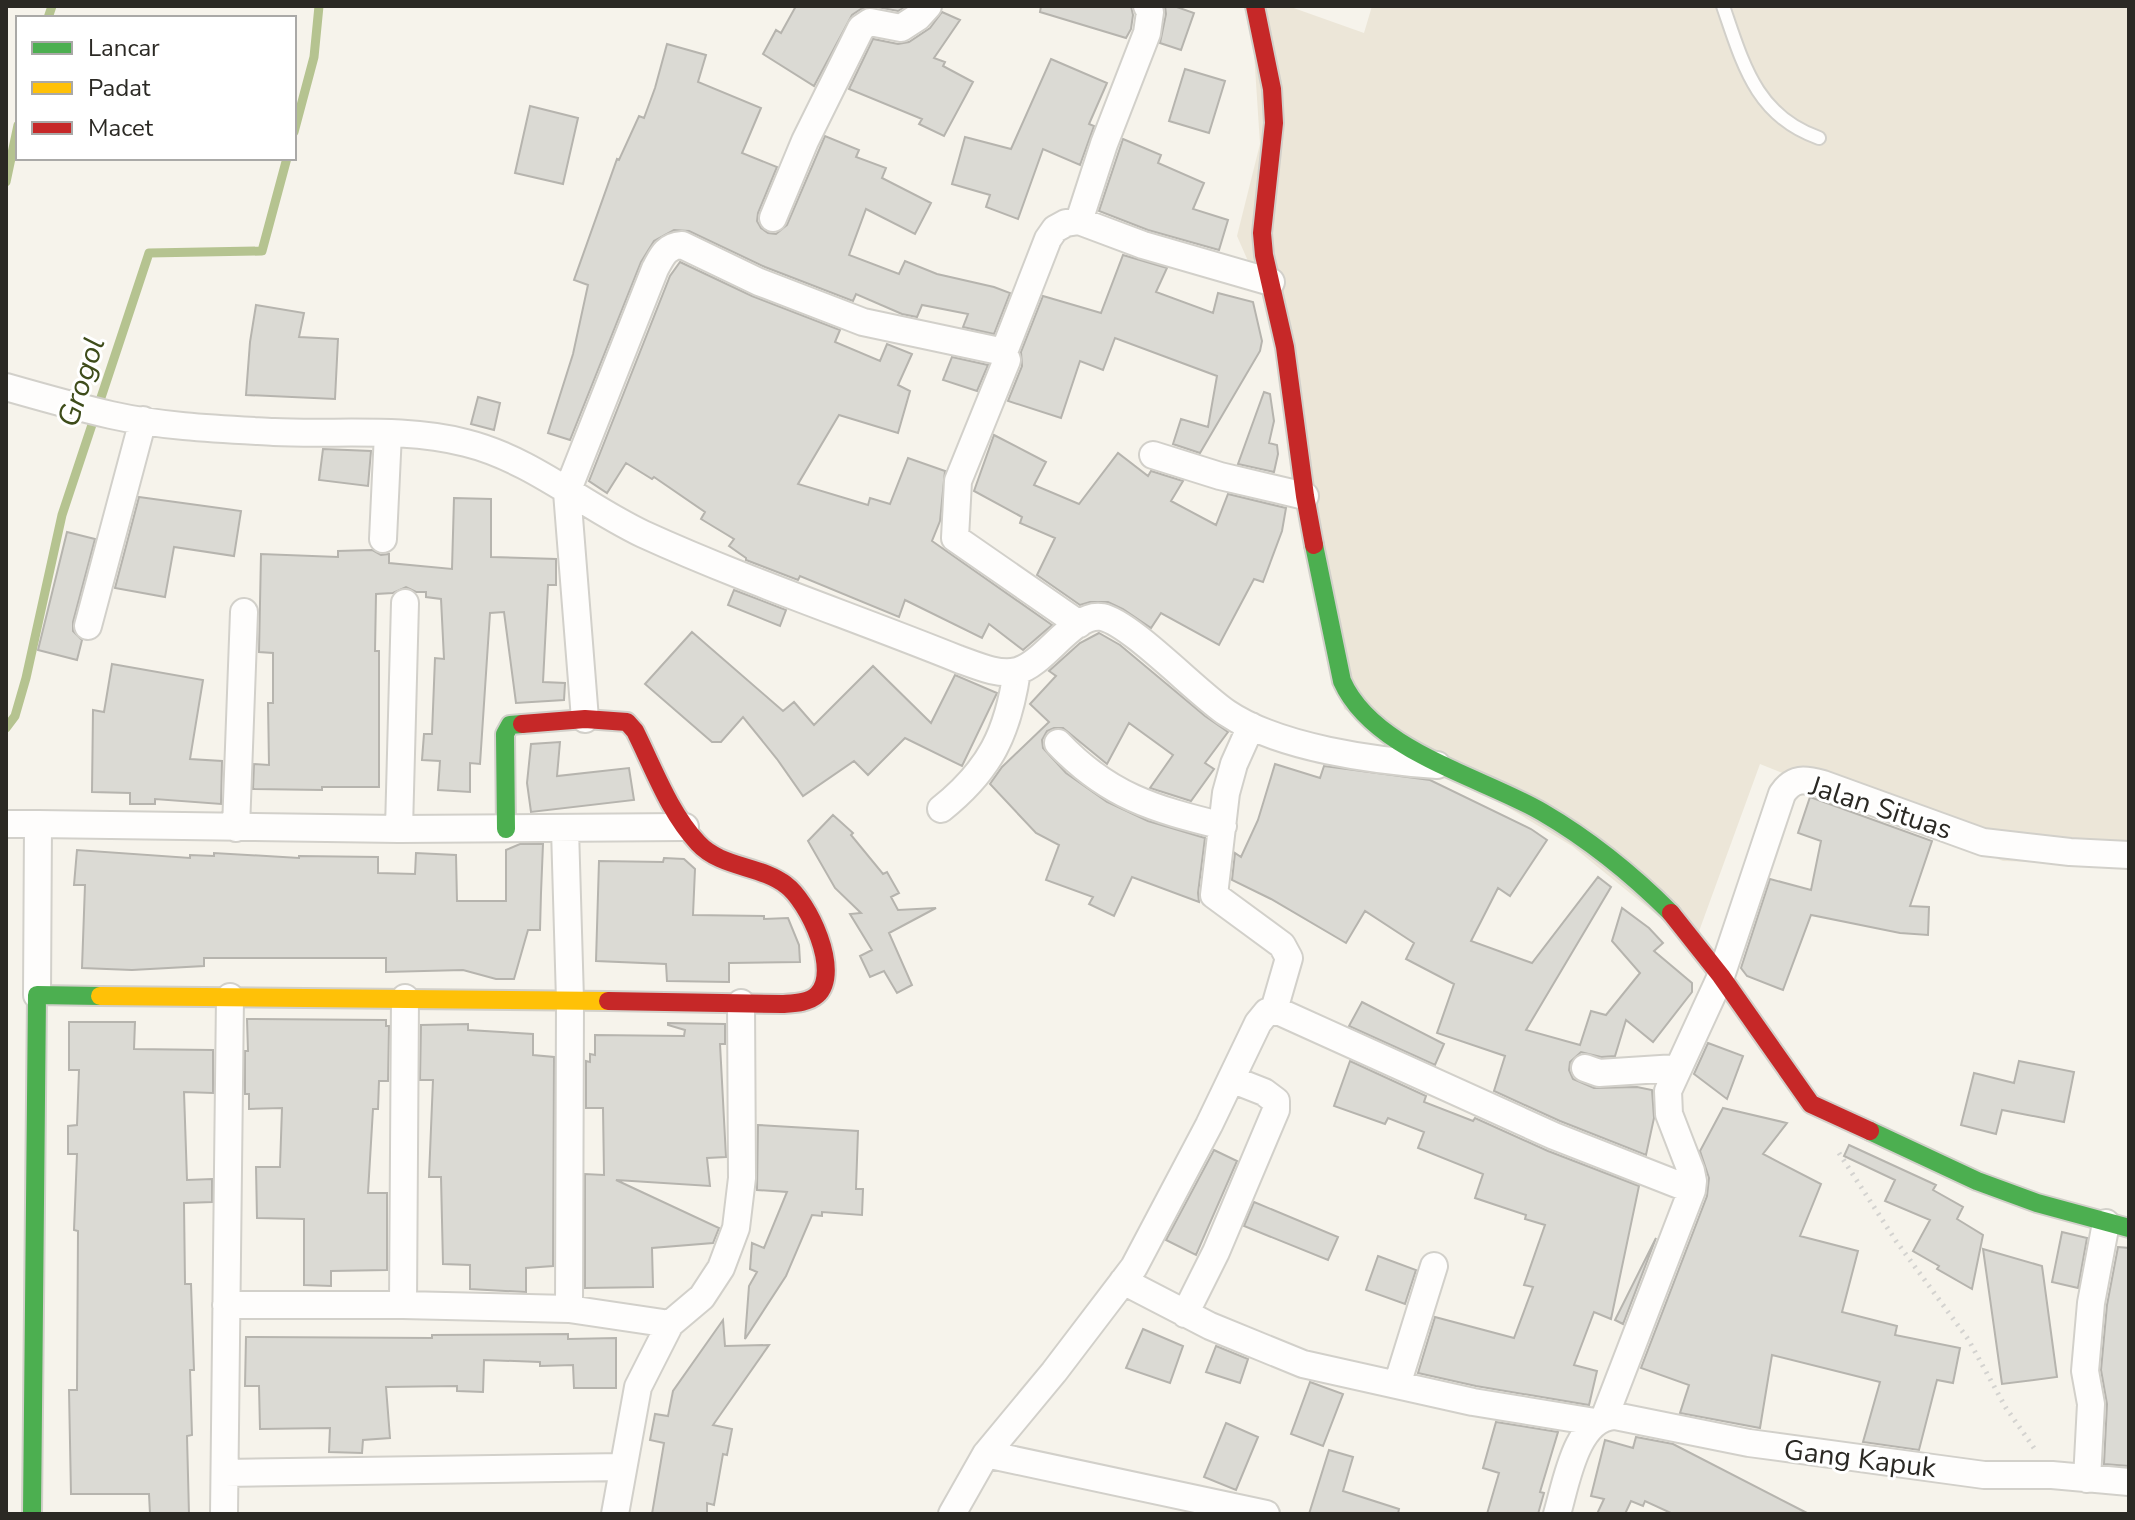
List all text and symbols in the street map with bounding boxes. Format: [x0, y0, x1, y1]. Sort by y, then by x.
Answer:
legend [16, 16, 296, 160]
text: Lancar [88, 32, 160, 64]
text: Padat [88, 72, 151, 104]
text: Macet [88, 112, 154, 144]
water label: Grogol [48, 332, 115, 432]
street label: Jalan Situas [1804, 767, 1957, 849]
street label: Gang Kapuk [1782, 1431, 1939, 1487]

